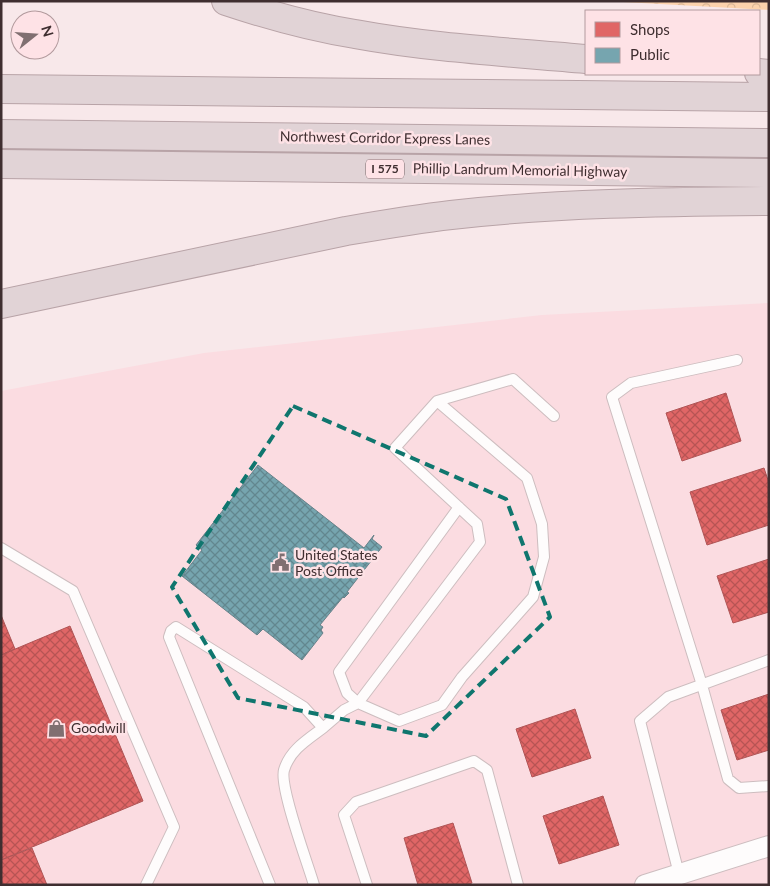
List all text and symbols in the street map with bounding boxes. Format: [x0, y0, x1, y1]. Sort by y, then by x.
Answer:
north arrow [10, 10, 60, 60]
legend [585, 10, 760, 75]
text: Shops [630, 20, 670, 38]
text: N [38, 23, 58, 39]
text: Public [630, 45, 670, 63]
street label: Northwest Corridor Express Lanes [280, 127, 490, 148]
street label: Phillip Landrum Memorial Highway [413, 159, 628, 180]
road number: I 575 [366, 160, 404, 178]
place label: United States Post Office [295, 546, 378, 579]
public building icon: United States Post Office [271, 553, 291, 573]
shop icon: Goodwill [47, 718, 67, 738]
place label: Goodwill [71, 719, 126, 736]

